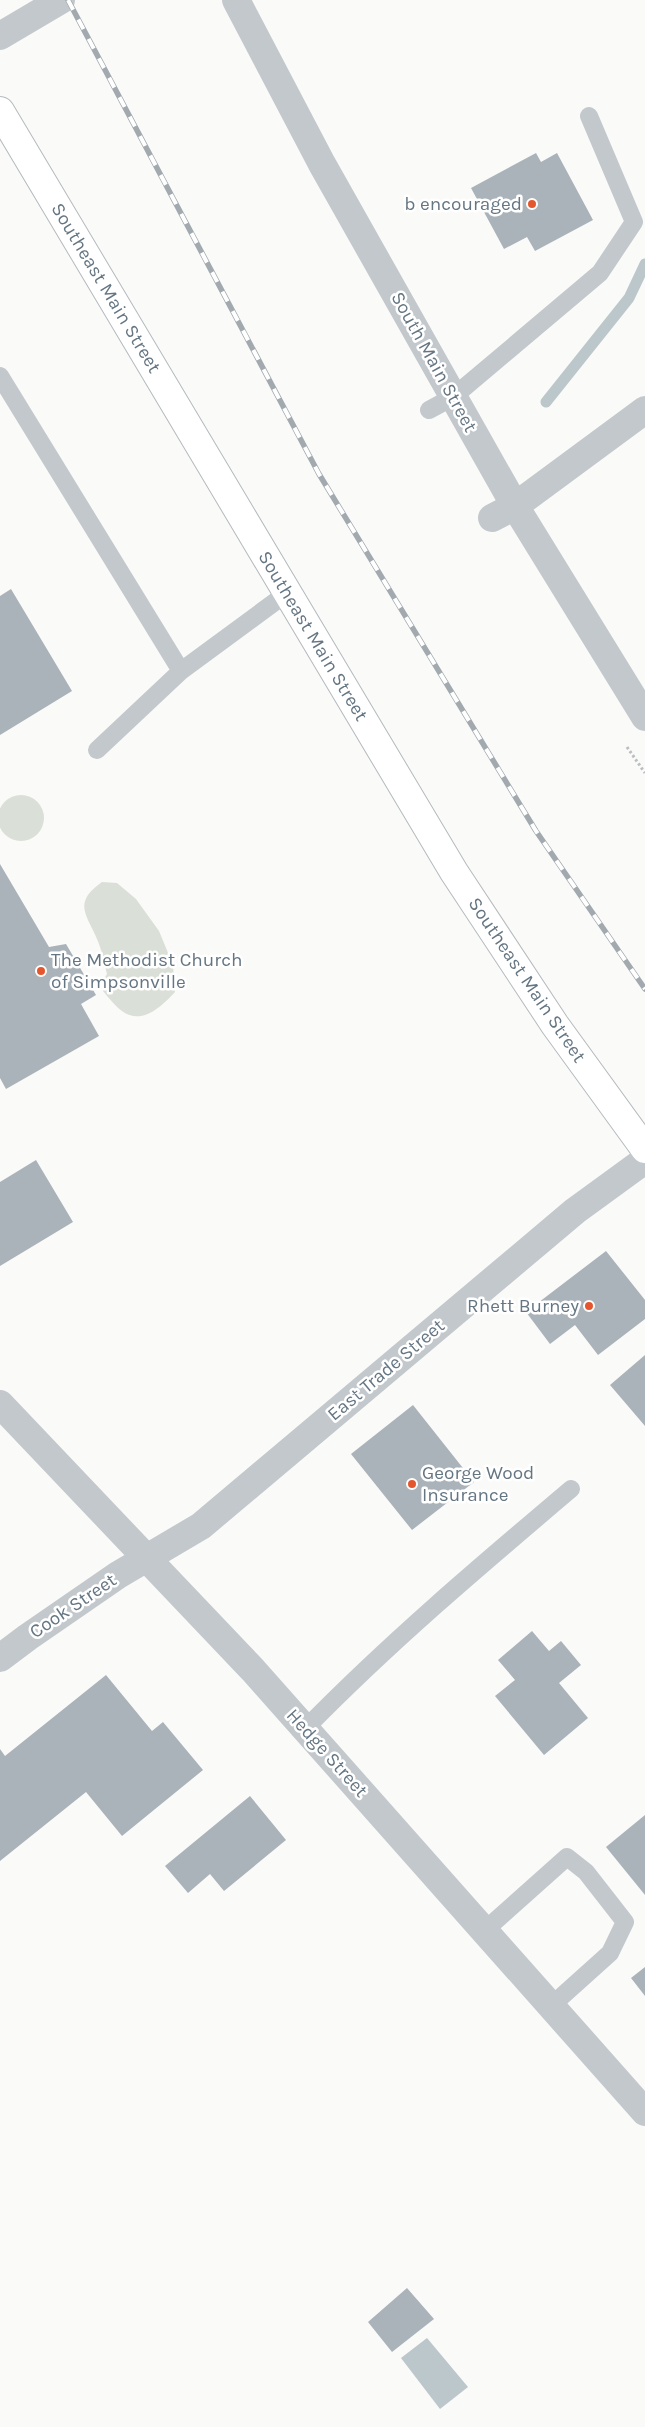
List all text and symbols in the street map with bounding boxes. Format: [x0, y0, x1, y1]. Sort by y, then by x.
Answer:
place label: b encouraged [404, 193, 522, 215]
marker: b encouraged [526, 198, 538, 210]
street label: Southeast Main Street [47, 199, 165, 377]
street label: South Main Street [386, 288, 482, 436]
street label: Southeast Main Street [254, 547, 372, 725]
street label: Southeast Main Street [464, 893, 590, 1067]
place label: The Methodist Church of Simpsonville [51, 949, 242, 993]
marker: The Methodist Church of Simpsonville [35, 965, 47, 977]
place label: Rhett Burney [467, 1295, 579, 1317]
marker: Rhett Burney [583, 1300, 595, 1312]
street label: East Trade Street [323, 1315, 449, 1425]
place label: George Wood Insurance [422, 1462, 534, 1506]
marker: George Wood Insurance [406, 1478, 418, 1490]
street label: Cook Street [25, 1569, 121, 1643]
street label: Hedge Street [282, 1704, 372, 1802]

